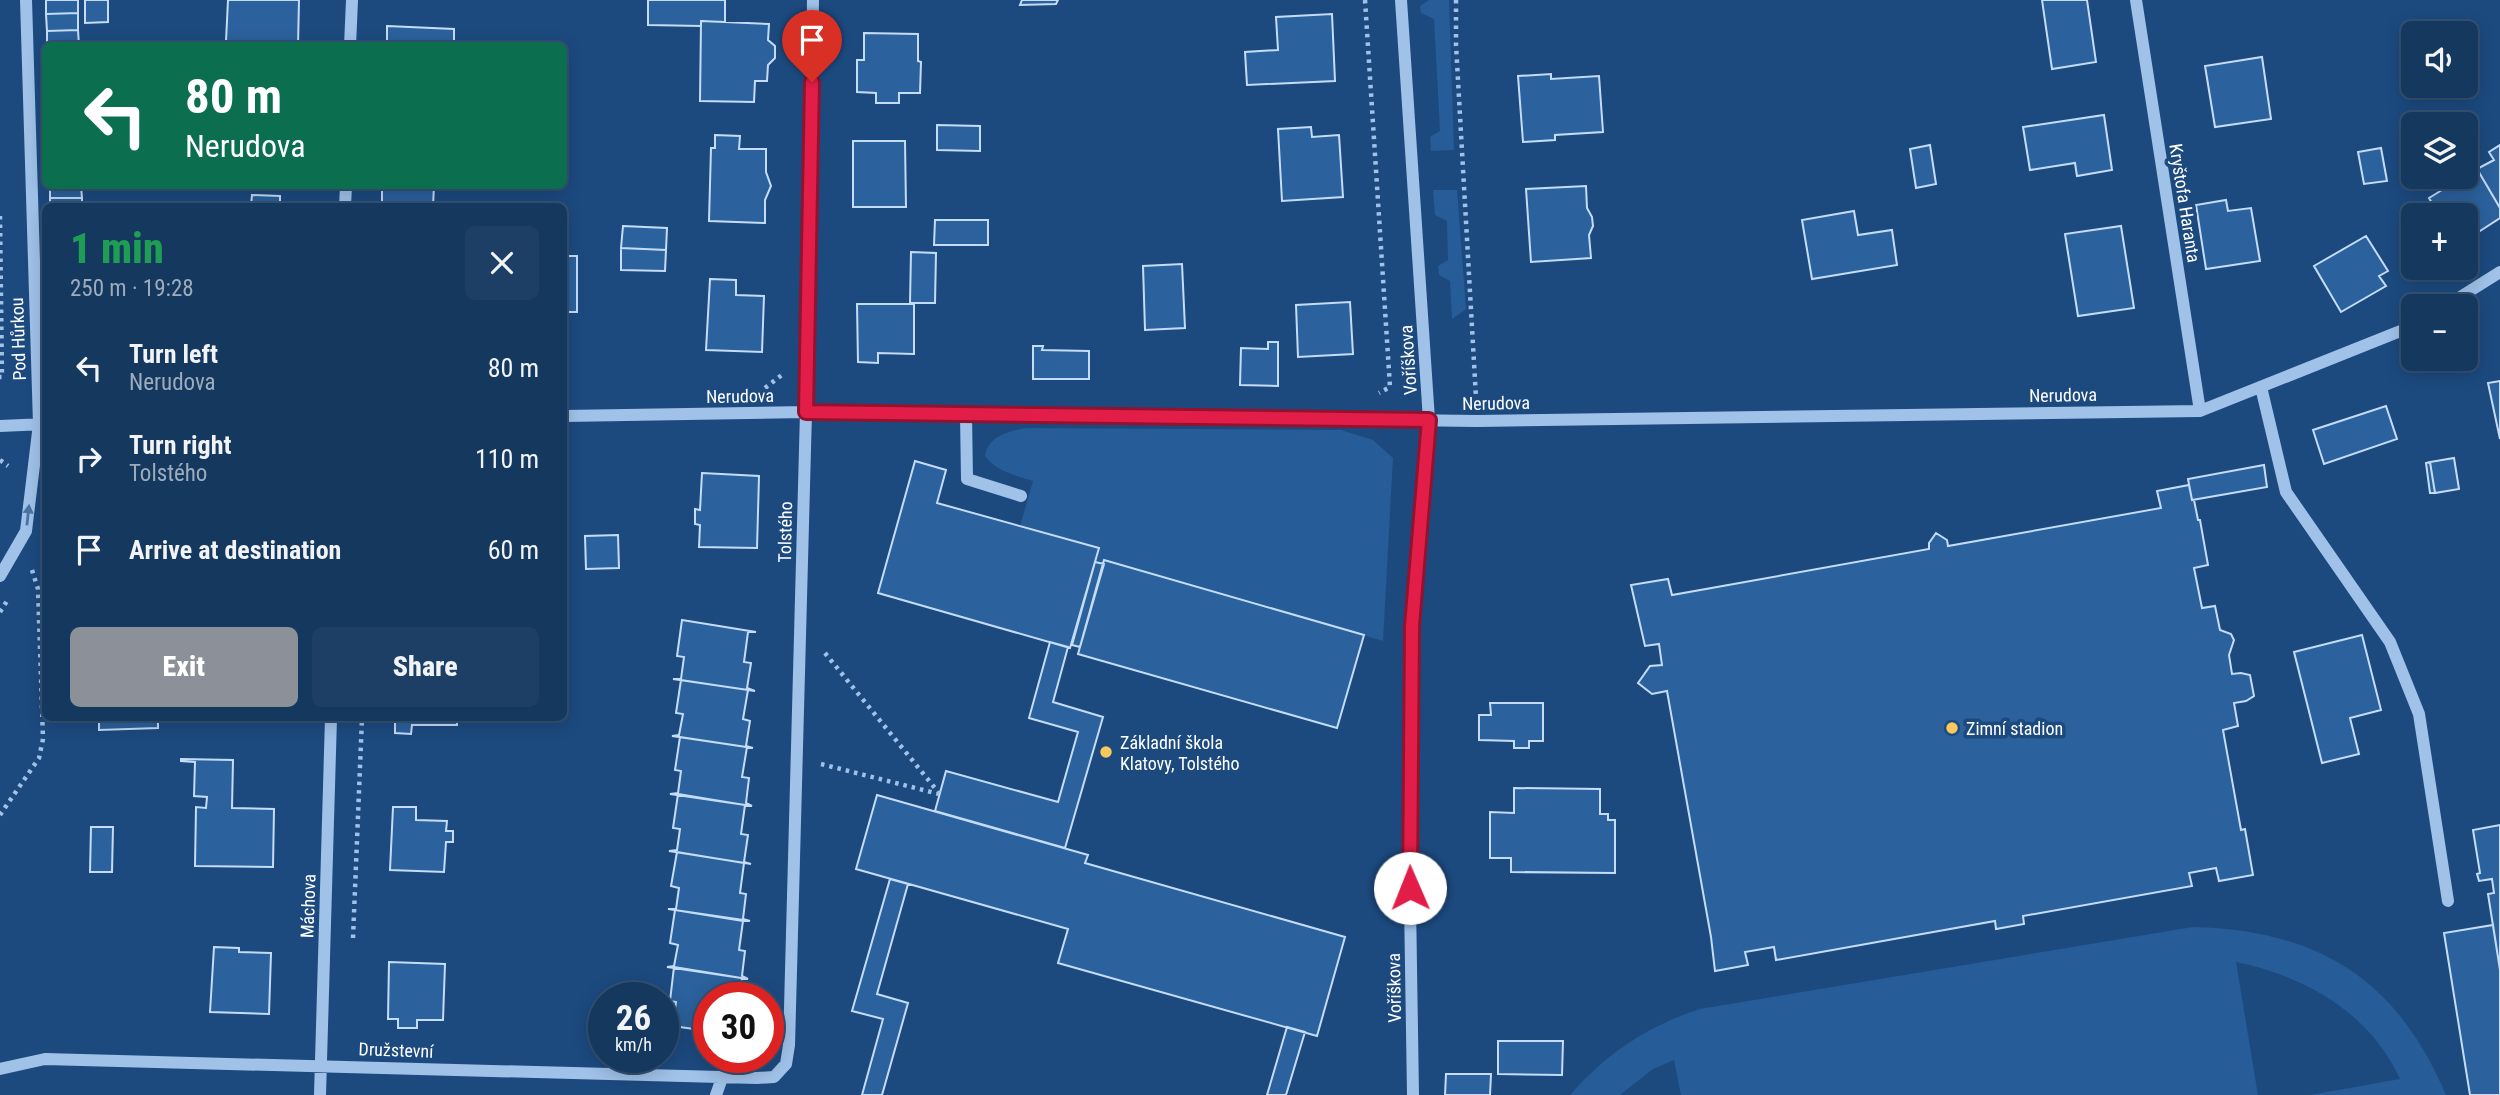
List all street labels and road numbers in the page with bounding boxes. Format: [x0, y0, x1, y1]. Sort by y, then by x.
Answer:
street label: Kryštofa Haranta [2165, 142, 2205, 264]
street label: Pod Hůrkou [6, 297, 30, 381]
street label: Voříškova [1395, 324, 1421, 396]
street label: Nerudova [2029, 384, 2097, 406]
street label: Nerudova [706, 385, 774, 407]
street label: Nerudova [1462, 392, 1530, 414]
street label: Tolstého [774, 501, 796, 563]
street label: Máchova [296, 873, 320, 939]
street label: Voříškova [1383, 953, 1405, 1023]
street label: Družstevní [358, 1038, 435, 1062]

